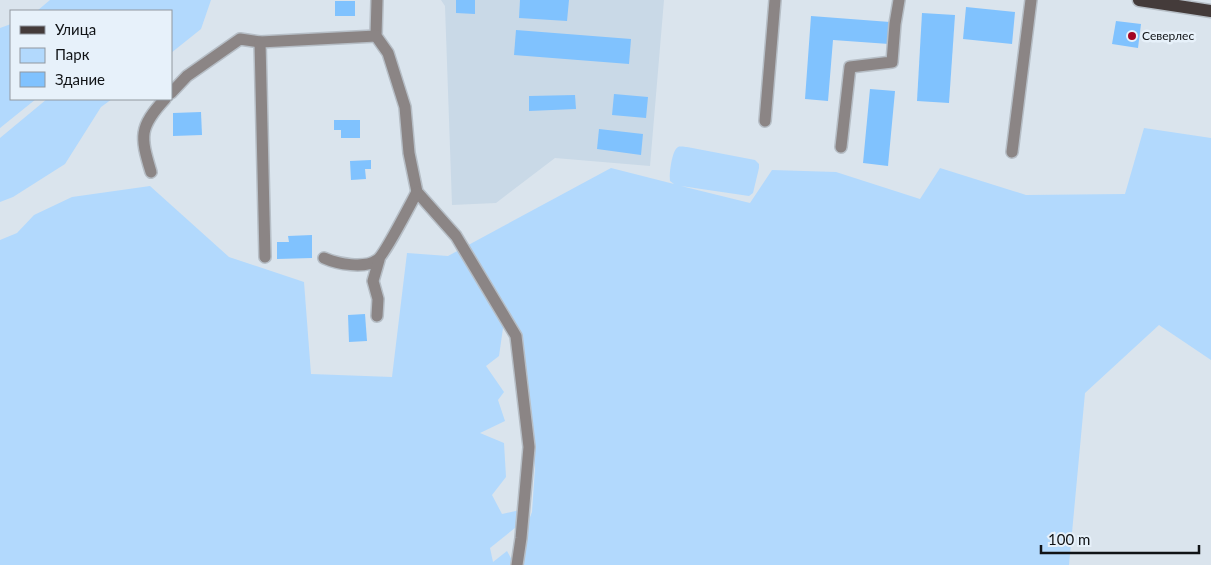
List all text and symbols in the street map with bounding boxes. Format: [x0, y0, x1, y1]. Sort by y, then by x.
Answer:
legend [10, 10, 172, 100]
text: Улица [55, 20, 96, 38]
place label: Северлес [1142, 28, 1194, 43]
marker: Северлес [1126, 30, 1138, 42]
text: Парк [55, 45, 90, 63]
text: Здание [55, 70, 105, 88]
scale bar [1041, 522, 1198, 554]
text: 100 m [1048, 530, 1090, 548]

